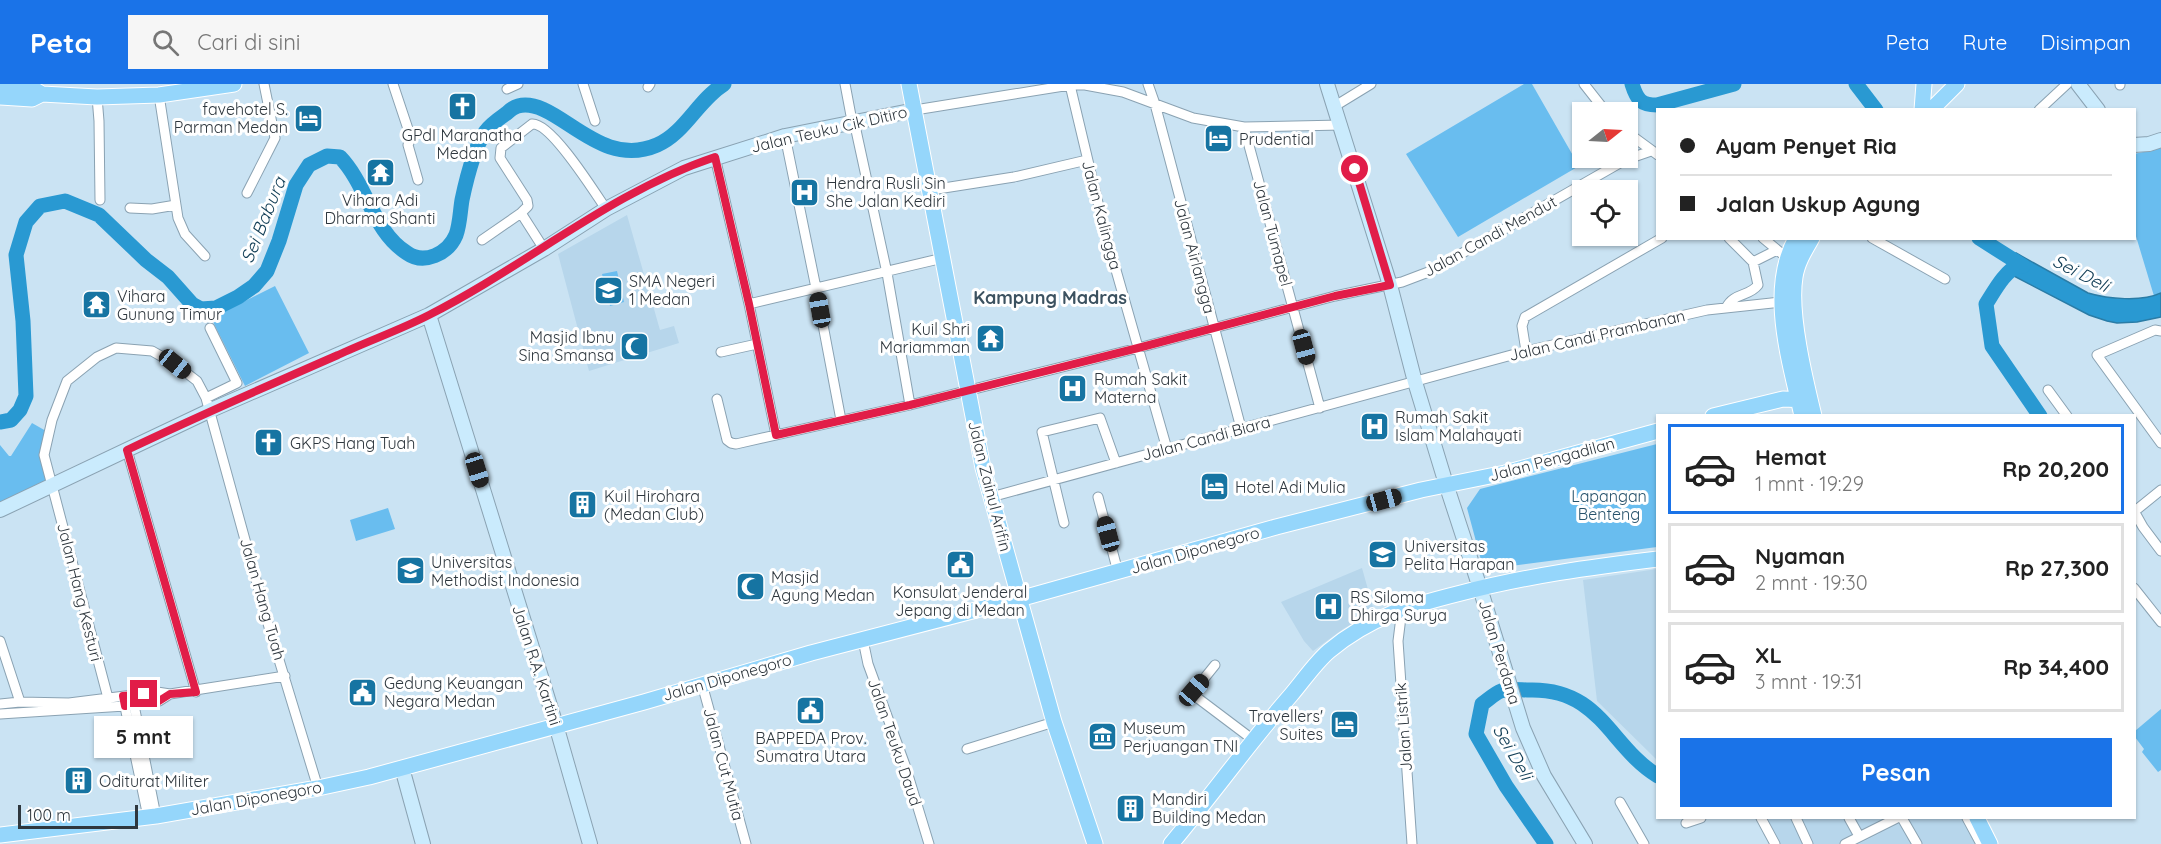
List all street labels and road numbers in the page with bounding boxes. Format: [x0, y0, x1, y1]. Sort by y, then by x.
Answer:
street label: Jalan Teuku Cik Ditiro [749, 101, 909, 157]
street label: Jalan Kalingga [1078, 158, 1126, 272]
street label: Jalan Tumapel [1249, 178, 1297, 288]
street label: Jalan Candi Mendut [1420, 191, 1560, 281]
street label: Jalan Airlangga [1170, 196, 1220, 316]
street label: Jalan Candi Prambanan [1507, 305, 1687, 365]
street label: Jalan Candi Biara [1140, 411, 1272, 465]
street label: Jalan Zainul Arifin [964, 419, 1016, 553]
street label: Jalan Pengadilan [1487, 433, 1617, 485]
street label: Jalan Hang Kesturi [53, 521, 107, 663]
street label: Jalan Diponegoro [1128, 522, 1262, 578]
street label: Jalan Hang Tuah [236, 536, 290, 662]
street label: Jalan Perdana [1475, 597, 1525, 707]
street label: Jalan R.A. Kartini [508, 602, 566, 728]
street label: Jalan Diponegoro [660, 649, 794, 705]
street label: Jalan Teuku Daud [864, 676, 926, 808]
street label: Jalan Listrik [1390, 682, 1416, 772]
street label: Jalan Cut Mutia [699, 705, 749, 823]
street label: Jalan Diponegoro [189, 777, 323, 819]

